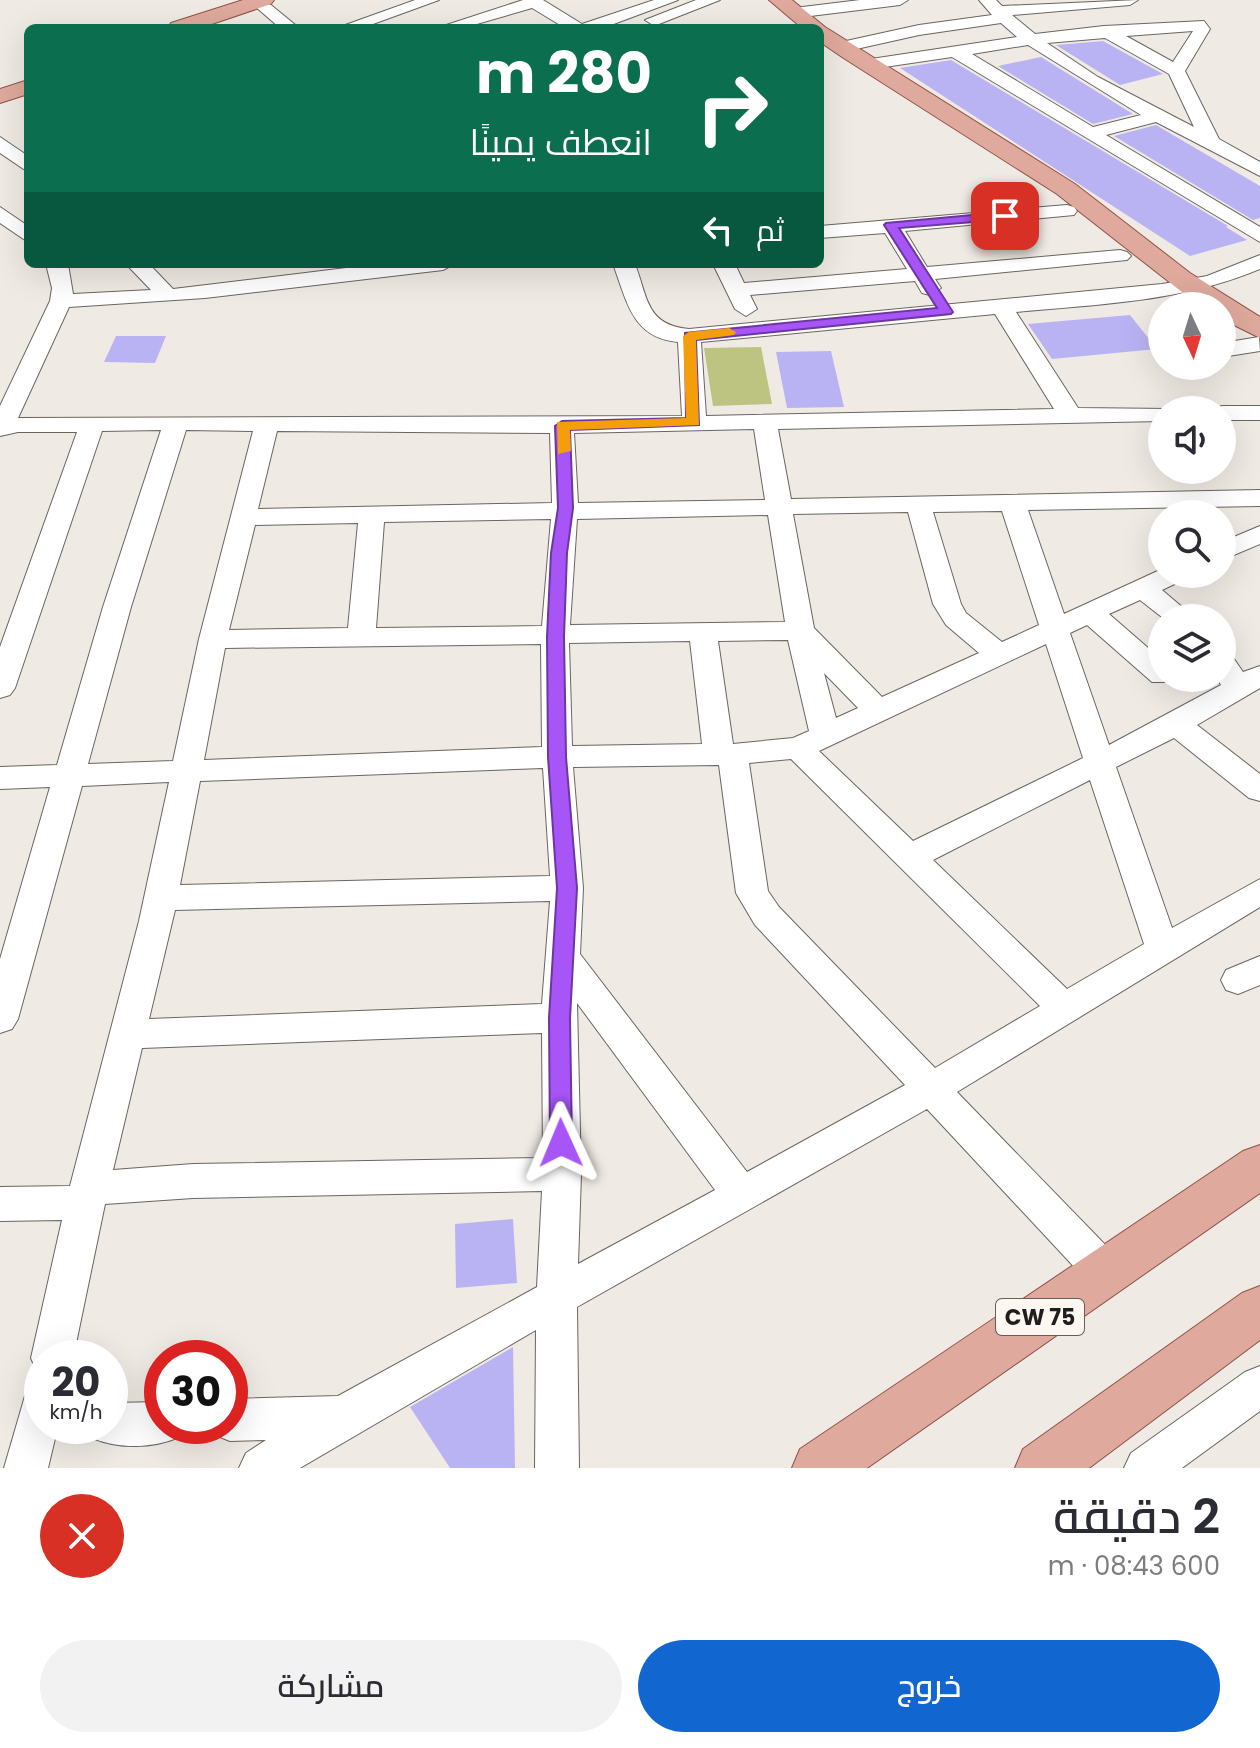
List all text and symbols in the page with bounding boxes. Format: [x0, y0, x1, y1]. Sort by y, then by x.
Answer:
text: 280 m [476, 34, 652, 113]
icon: right [680, 56, 784, 160]
text: انعطف يمينًا [470, 117, 652, 168]
pin [971, 182, 1039, 250]
icon: arrive [983, 194, 1027, 238]
icon: left [696, 208, 740, 252]
text: ثم [756, 209, 784, 252]
north arrow [1148, 292, 1236, 380]
map controls [1148, 292, 1236, 692]
button: sound [1148, 396, 1236, 484]
button: search [1148, 500, 1236, 588]
button: layers [1148, 604, 1236, 692]
position arrow [519, 1101, 603, 1185]
road number: CW 75 [996, 1299, 1084, 1335]
speed limit sign: 30 [144, 1340, 248, 1444]
text: 20 [52, 1354, 100, 1410]
text: km/h [49, 1398, 103, 1426]
text: 2 دقيقة [1053, 1483, 1220, 1550]
button: close [40, 1494, 124, 1578]
text: 600 m · 08:43 [1048, 1548, 1220, 1584]
button: مشاركة [40, 1640, 622, 1732]
button: خروج [638, 1640, 1220, 1732]

